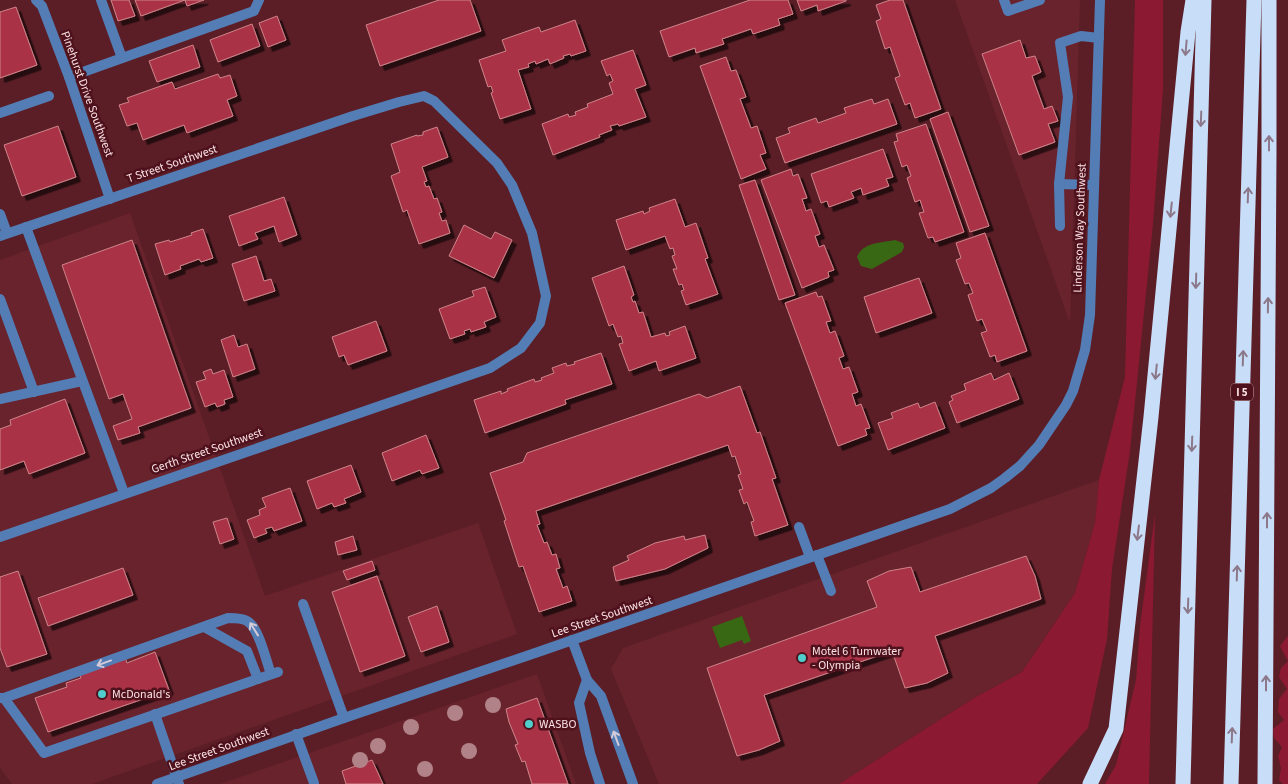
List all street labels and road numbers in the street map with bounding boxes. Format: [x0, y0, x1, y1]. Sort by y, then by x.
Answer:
street label: Pinehurst Drive Southwest [56, 29, 118, 159]
street label: T Street Southwest [124, 141, 220, 187]
street label: Linderson Way Southwest [1069, 163, 1091, 293]
road number: I 5 [1231, 384, 1253, 401]
street label: Gerth Street Southwest [149, 424, 265, 478]
street label: Lee Street Southwest [549, 592, 655, 642]
street label: Lee Street Southwest [166, 723, 272, 775]

